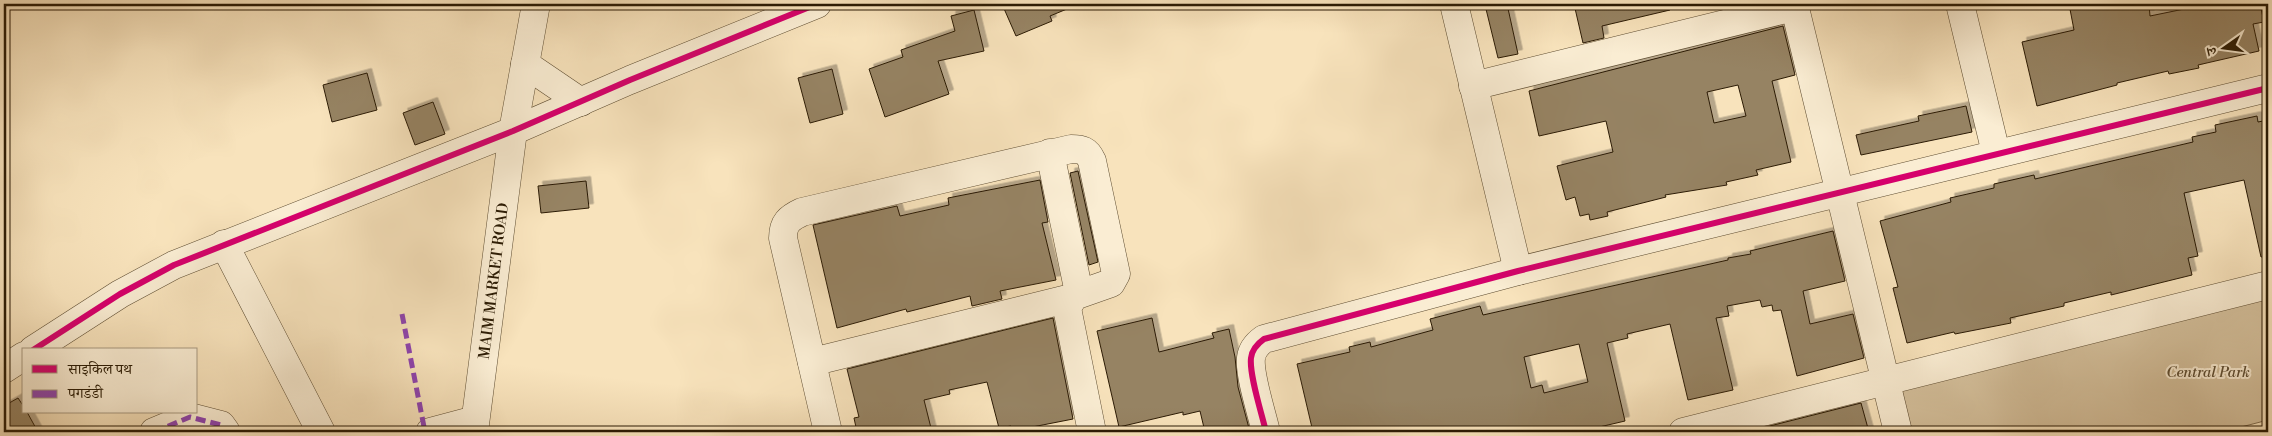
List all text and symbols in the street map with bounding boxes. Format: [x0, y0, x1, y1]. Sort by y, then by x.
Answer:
north arrow [2200, 22, 2250, 72]
text: उ [2203, 44, 2222, 58]
street label: MAIM MARKET ROAD [475, 202, 513, 360]
legend [22, 348, 198, 414]
text: साइकिल पथ [67, 360, 133, 379]
park label: Central Park [2166, 363, 2250, 382]
text: पगडंडी [67, 384, 104, 403]

